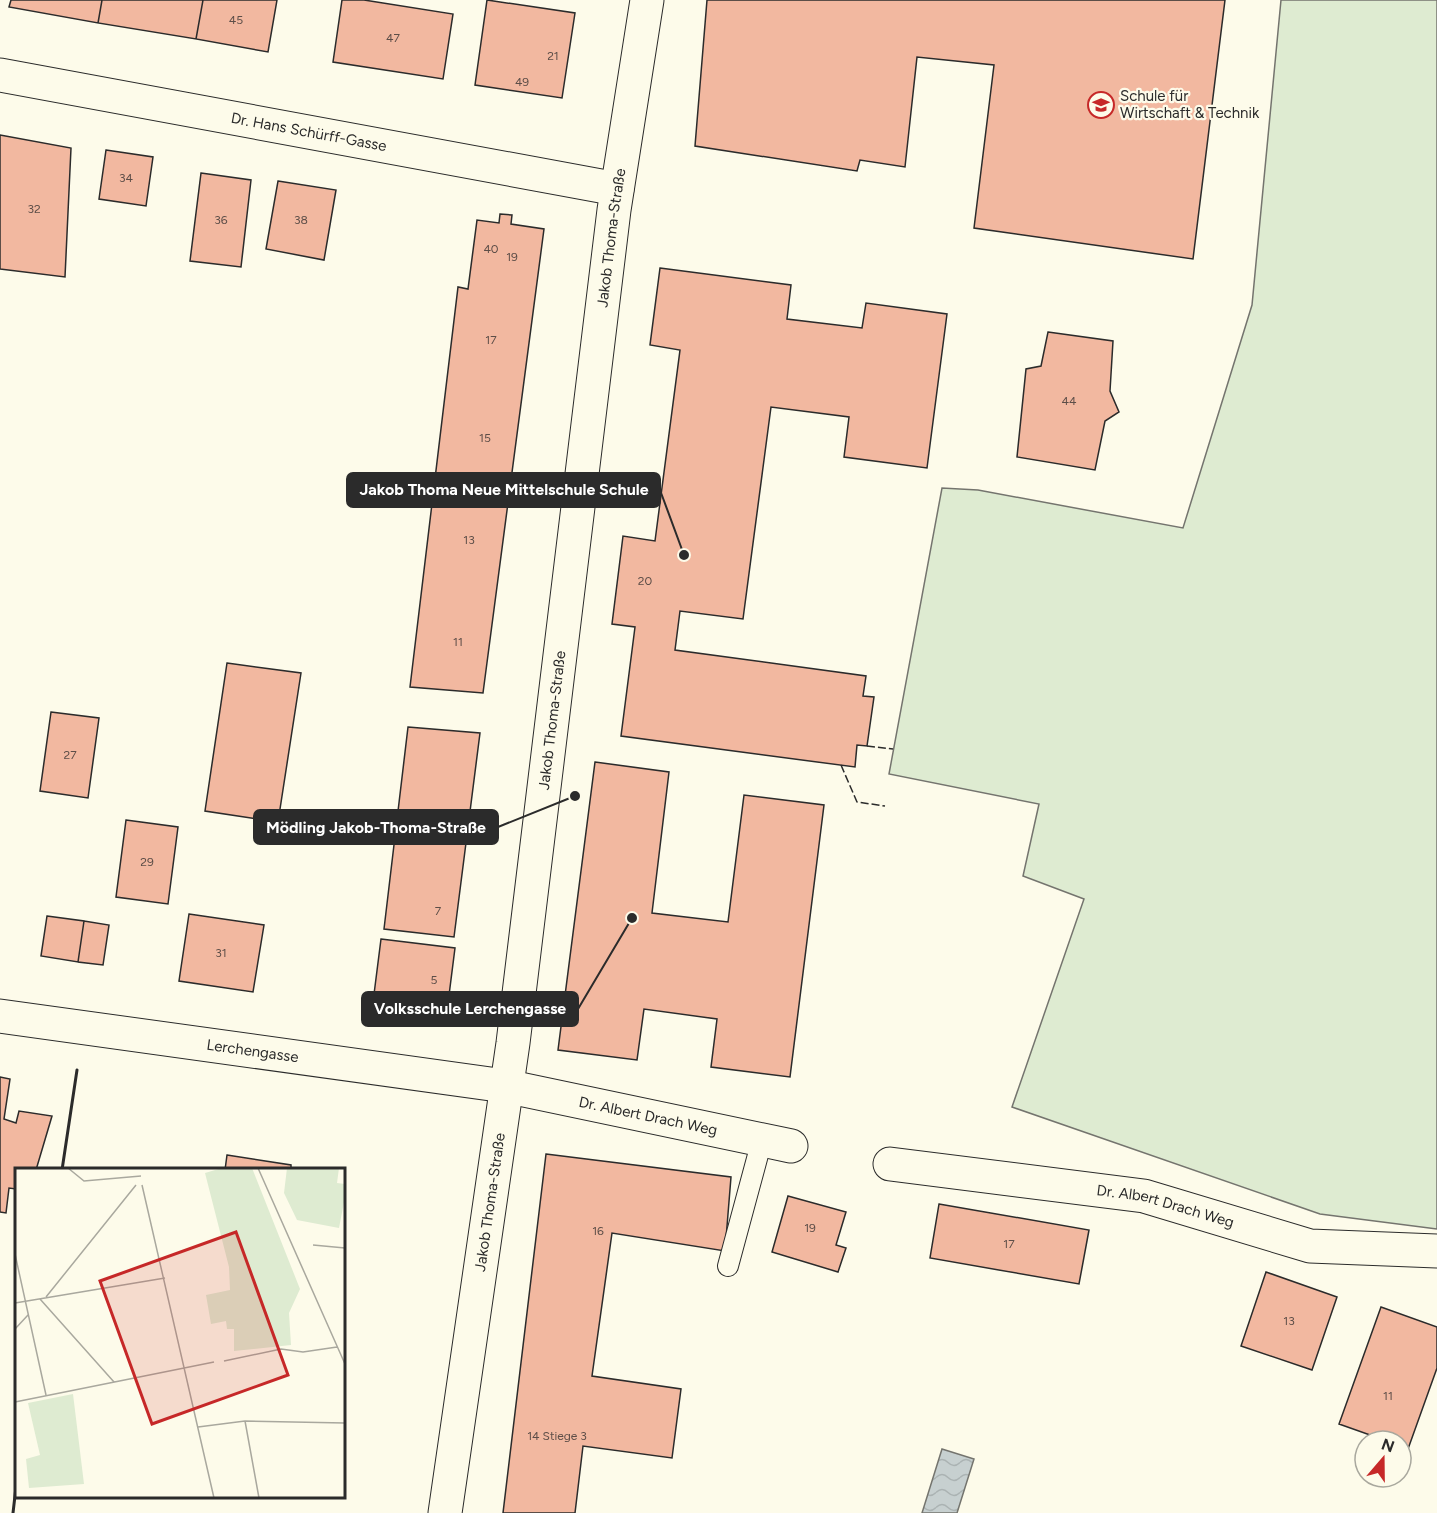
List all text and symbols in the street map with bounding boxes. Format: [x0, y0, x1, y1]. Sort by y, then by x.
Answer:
house number: 45 [229, 13, 243, 27]
house number: 47 [386, 31, 400, 45]
house number: 21 [547, 49, 559, 63]
house number: 49 [515, 75, 529, 89]
place label: Schule für Wirtschaft & Technik [1120, 87, 1260, 122]
school or university icon: Schule für Wirtschaft & Technik [1086, 90, 1116, 120]
street label: Dr. Hans Schürff-Gasse [229, 109, 388, 155]
street label: Jakob Thoma-Straße [593, 167, 629, 308]
house number: 34 [119, 171, 134, 185]
house number: 32 [27, 202, 41, 216]
house number: 36 [214, 213, 228, 227]
house number: 38 [294, 213, 308, 227]
house number: 40 [483, 242, 499, 256]
house number: 19 [506, 250, 518, 264]
house number: 17 [485, 333, 497, 347]
house number: 44 [1062, 394, 1077, 408]
house number: 15 [479, 431, 491, 445]
callout: Jakob Thoma Neue Mittelschule Schule [347, 473, 660, 507]
text: Jakob Thoma Neue Mittelschule Schule [359, 480, 649, 499]
house number: 13 [463, 533, 475, 547]
house number: 20 [638, 574, 653, 588]
house number: 11 [453, 635, 463, 649]
street label: Jakob Thoma-Straße [535, 650, 569, 791]
house number: 27 [63, 748, 77, 762]
callout: Mödling Jakob-Thoma-Straße [254, 810, 498, 844]
text: Mödling Jakob-Thoma-Straße [266, 818, 486, 837]
house number: 29 [140, 855, 154, 869]
house number: 7 [435, 904, 442, 918]
house number: 31 [215, 946, 227, 960]
house number: 5 [431, 973, 438, 987]
callout: Volksschule Lerchengasse [362, 992, 578, 1026]
text: Volksschule Lerchengasse [374, 999, 566, 1018]
street label: Lerchengasse [205, 1036, 300, 1066]
street label: Dr. Albert Drach Weg [577, 1093, 719, 1139]
street label: Jakob Thoma-Straße [471, 1132, 509, 1273]
inset map [15, 1168, 345, 1498]
street label: Dr. Albert Drach Weg [1096, 1181, 1236, 1232]
house number: 19 [804, 1221, 816, 1235]
house number: 16 [592, 1224, 604, 1238]
house number: 17 [1003, 1237, 1015, 1251]
house number: 13 [1283, 1314, 1295, 1328]
house number: 11 [1383, 1389, 1393, 1403]
house number: 14 Stiege 3 [527, 1429, 587, 1443]
north arrow [1353, 1429, 1413, 1489]
text: N [1379, 1434, 1397, 1456]

